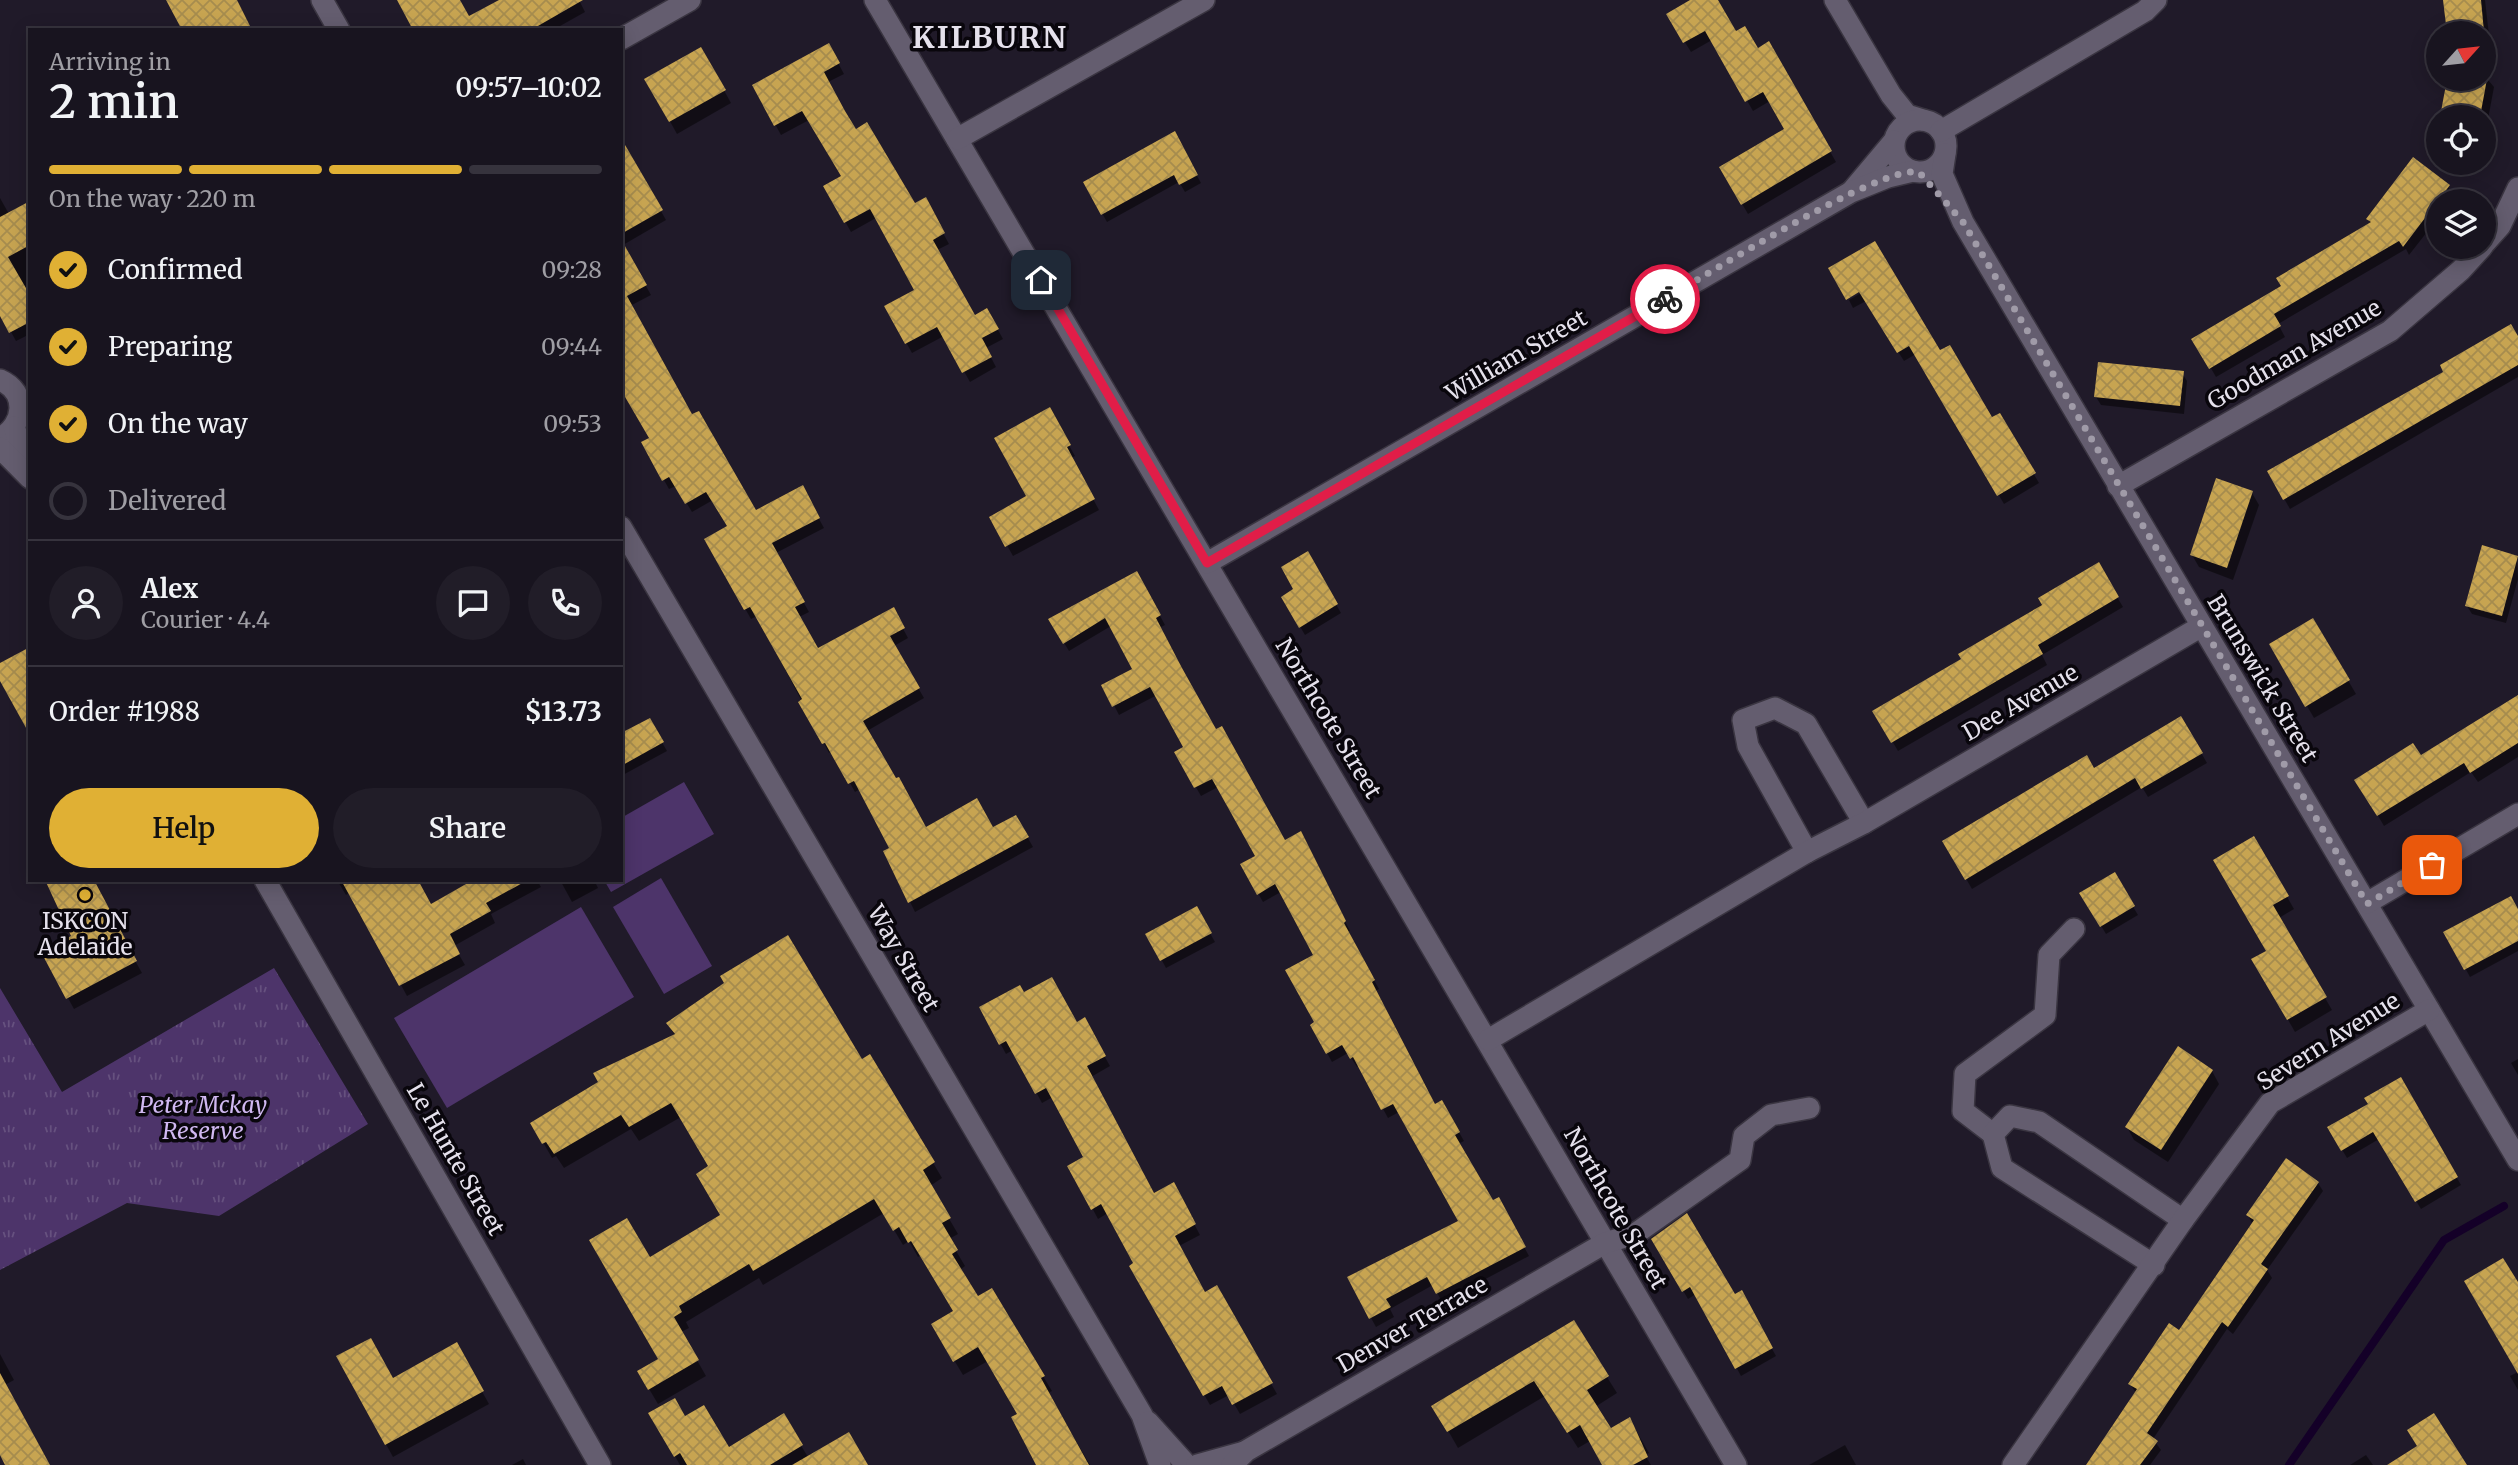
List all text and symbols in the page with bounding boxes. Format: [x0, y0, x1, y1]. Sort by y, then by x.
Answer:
district label: KILBURN [912, 18, 1068, 56]
north arrow [2426, 21, 2496, 91]
map controls [2426, 21, 2496, 259]
text: Arriving in [49, 47, 171, 76]
text: 09:57–10:02 [455, 71, 602, 104]
text: 2 min [49, 73, 179, 131]
button: locate [2426, 105, 2496, 175]
text: On the way · 220 m [49, 184, 256, 213]
button: layers [2426, 189, 2496, 259]
pin [1011, 250, 1071, 310]
icon: check [49, 251, 87, 289]
text: Confirmed [108, 253, 243, 286]
text: 09:28 [541, 255, 602, 284]
icon: home [1022, 261, 1060, 299]
courier [1630, 264, 1700, 334]
icon: bike [1646, 280, 1684, 318]
street label: Goodman Avenue [2202, 293, 2386, 415]
street label: William Street [1439, 303, 1592, 408]
icon: check [49, 328, 87, 366]
text: Preparing [108, 330, 232, 363]
text: 09:44 [541, 332, 602, 361]
icon: check [49, 405, 87, 443]
text: On the way [108, 407, 248, 440]
text: 09:53 [543, 409, 602, 438]
text: Delivered [108, 484, 227, 517]
button: person [49, 566, 123, 640]
button: chat [436, 566, 510, 640]
button: phone [528, 566, 602, 640]
text: Alex [141, 572, 198, 605]
street label: Brunswick Street [2201, 589, 2325, 767]
text: Courier · 4.4 [141, 605, 270, 634]
street label: Northcote Street [1270, 633, 1388, 803]
street label: Dee Avenue [1957, 657, 2083, 747]
text: Order #1988 [49, 695, 200, 728]
text: $13.73 [525, 695, 602, 728]
button: Help [49, 788, 319, 868]
button: Share [333, 788, 602, 868]
pin [2402, 835, 2462, 895]
icon: bag [2413, 846, 2451, 884]
marker: ISKCON Adelaide [77, 887, 93, 903]
street label: Way Street [861, 899, 946, 1017]
place label: ISKCON Adelaide [36, 906, 133, 961]
street label: Severn Avenue [2251, 986, 2405, 1096]
street label: Le Hunte Street [401, 1078, 511, 1240]
park label: Peter Mckay Reserve [139, 1090, 267, 1145]
street label: Northcote Street [1558, 1122, 1674, 1294]
street label: Denver Terrace [1332, 1269, 1492, 1379]

